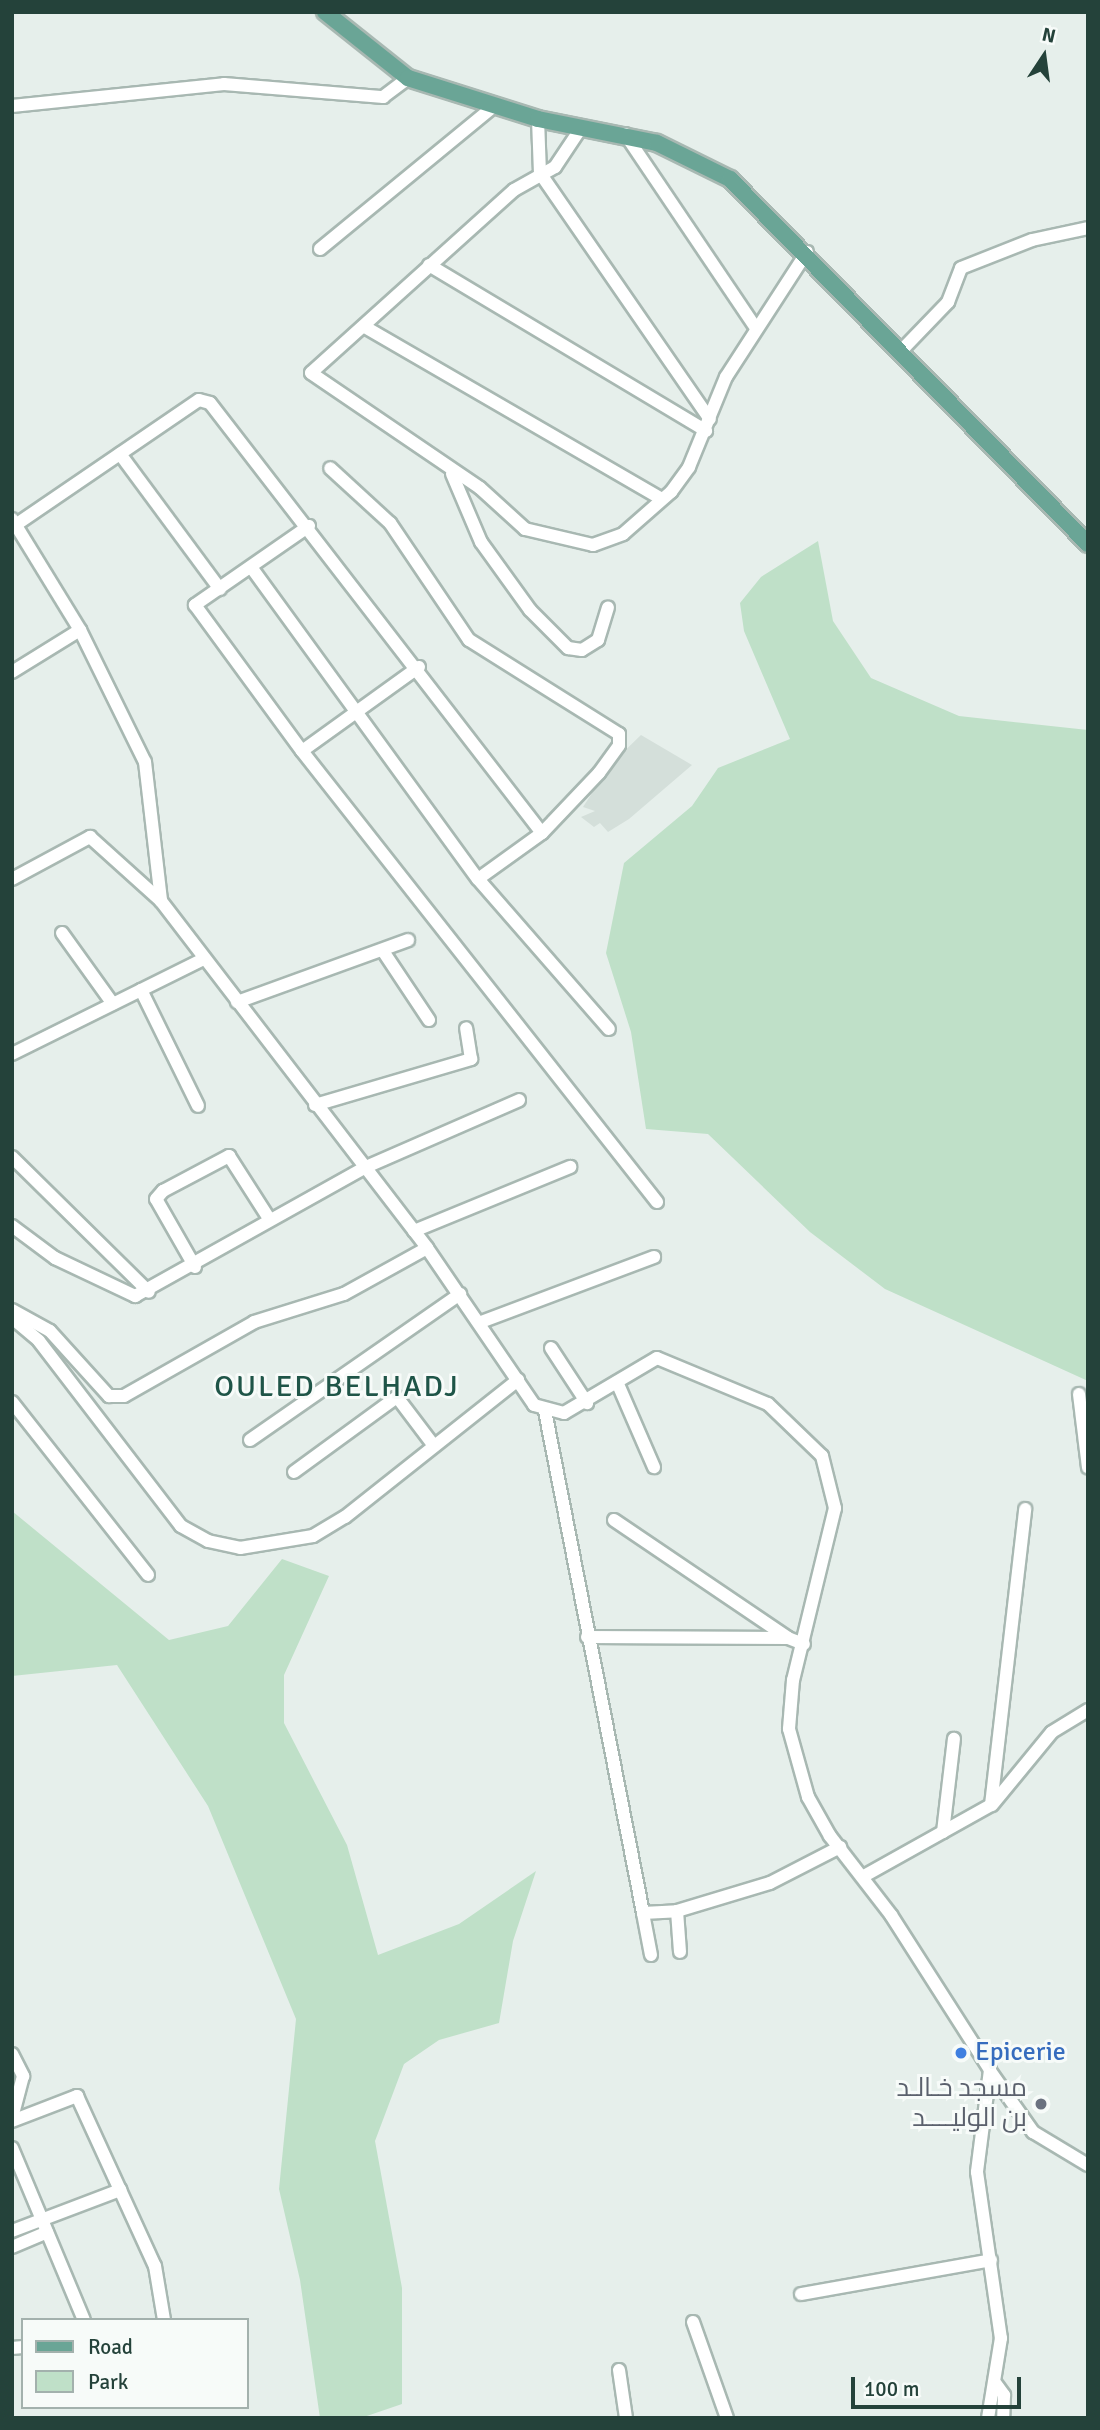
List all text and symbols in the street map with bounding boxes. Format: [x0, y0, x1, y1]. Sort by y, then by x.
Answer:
north arrow [1009, 21, 1079, 91]
text: N [1040, 22, 1058, 49]
district label: OULED BELHADJ [216, 1369, 458, 1405]
place label: Epicerie [975, 2037, 1066, 2069]
marker: Epicerie [953, 2045, 969, 2061]
place label: مسجد خـالـد بن الوليــــد [896, 2073, 1027, 2134]
marker: مسجد خـالـد بن الوليــــد [1033, 2096, 1049, 2112]
legend [21, 2318, 248, 2409]
text: Road [88, 2334, 133, 2360]
scale bar [855, 2364, 1025, 2408]
text: Park [88, 2369, 128, 2395]
text: 100 m [864, 2376, 919, 2402]

